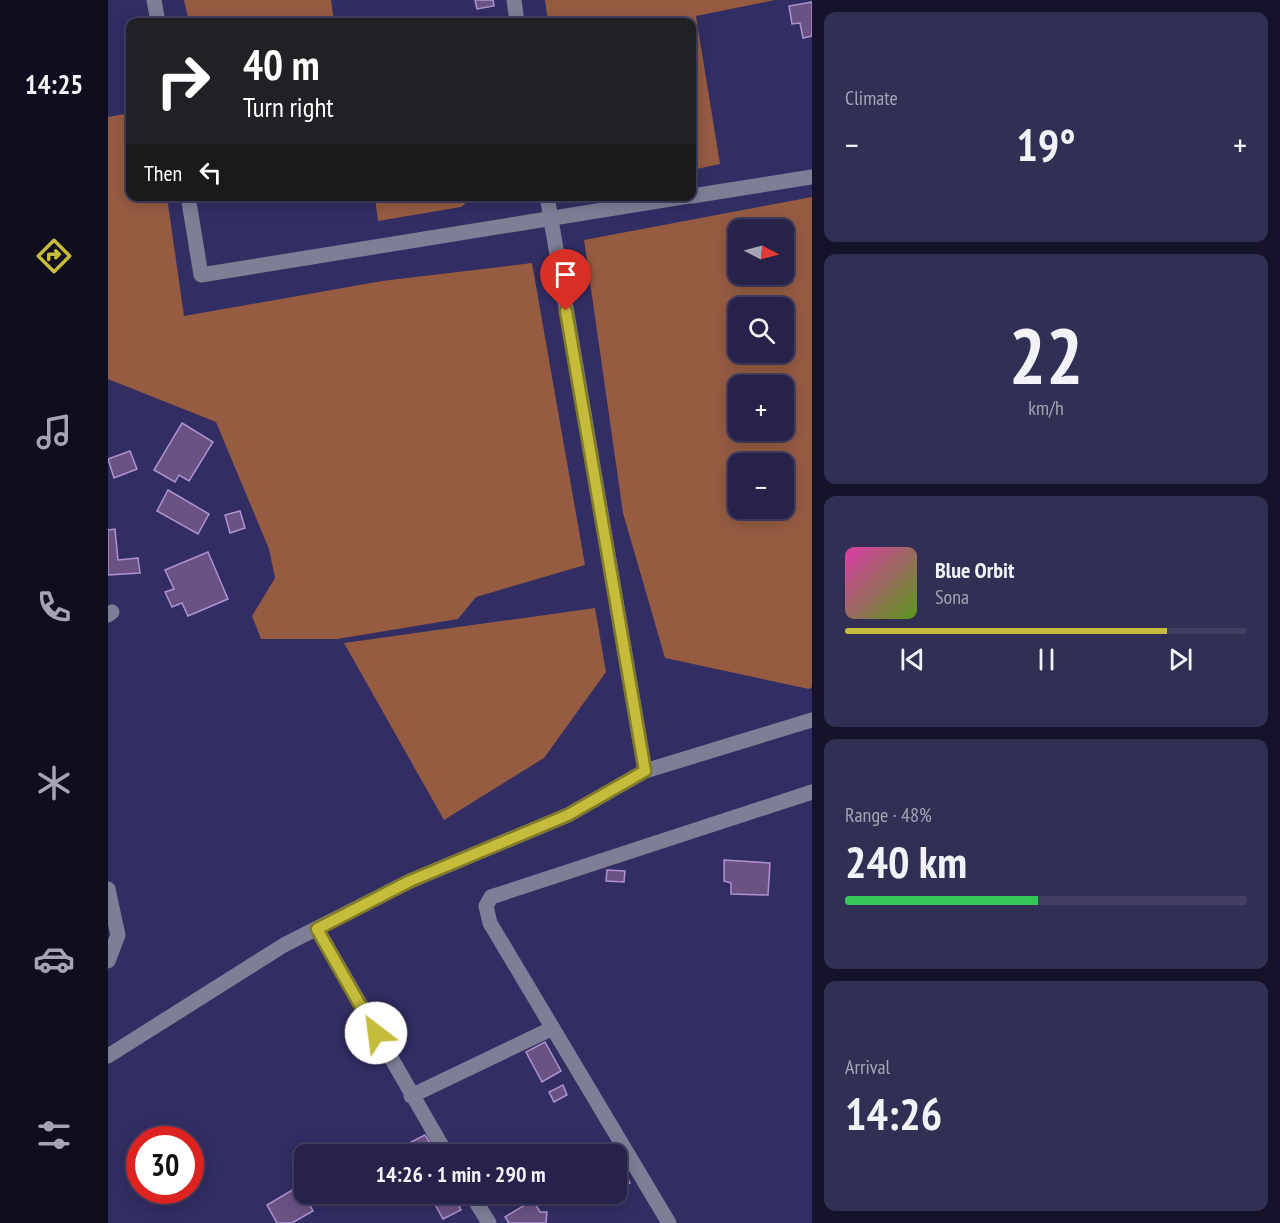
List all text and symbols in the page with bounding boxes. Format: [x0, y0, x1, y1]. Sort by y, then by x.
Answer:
text: 40 m [243, 37, 320, 92]
icon: right [144, 42, 222, 120]
text: 14:25 [25, 67, 83, 101]
text: Climate [845, 85, 898, 111]
text: Turn right [243, 90, 334, 124]
text: 19° [1016, 115, 1076, 173]
text: − [845, 123, 859, 166]
text: + [1233, 123, 1247, 166]
icon: left [194, 156, 227, 189]
text: Then [144, 159, 182, 187]
north arrow [728, 219, 794, 285]
map controls [728, 219, 794, 519]
icon: directions [33, 235, 75, 277]
pin [540, 249, 591, 311]
icon: arrive [549, 258, 582, 291]
button: search [728, 297, 794, 363]
text: 22 [1009, 305, 1083, 406]
button: + [728, 375, 794, 441]
text: km/h [1028, 395, 1064, 421]
icon: music [33, 411, 75, 453]
button: − [728, 453, 794, 519]
text: Blue Orbit [935, 556, 1014, 584]
text: Sona [935, 584, 969, 610]
icon: phone [33, 586, 75, 628]
icon: previous [896, 643, 929, 676]
icon: pause [1030, 643, 1063, 676]
icon: next [1164, 643, 1197, 676]
icon: climate [33, 762, 75, 804]
text: Range · 48% [845, 802, 932, 828]
text: 240 km [845, 832, 967, 890]
icon: car [33, 938, 75, 980]
position arrow [344, 1001, 408, 1065]
text: Arrival [845, 1054, 890, 1080]
text: 14:26 [845, 1084, 942, 1142]
icon: filters [33, 1114, 75, 1156]
speed limit sign: 30 [126, 1126, 204, 1204]
text: 14:26 · 1 min · 290 m [375, 1160, 546, 1188]

